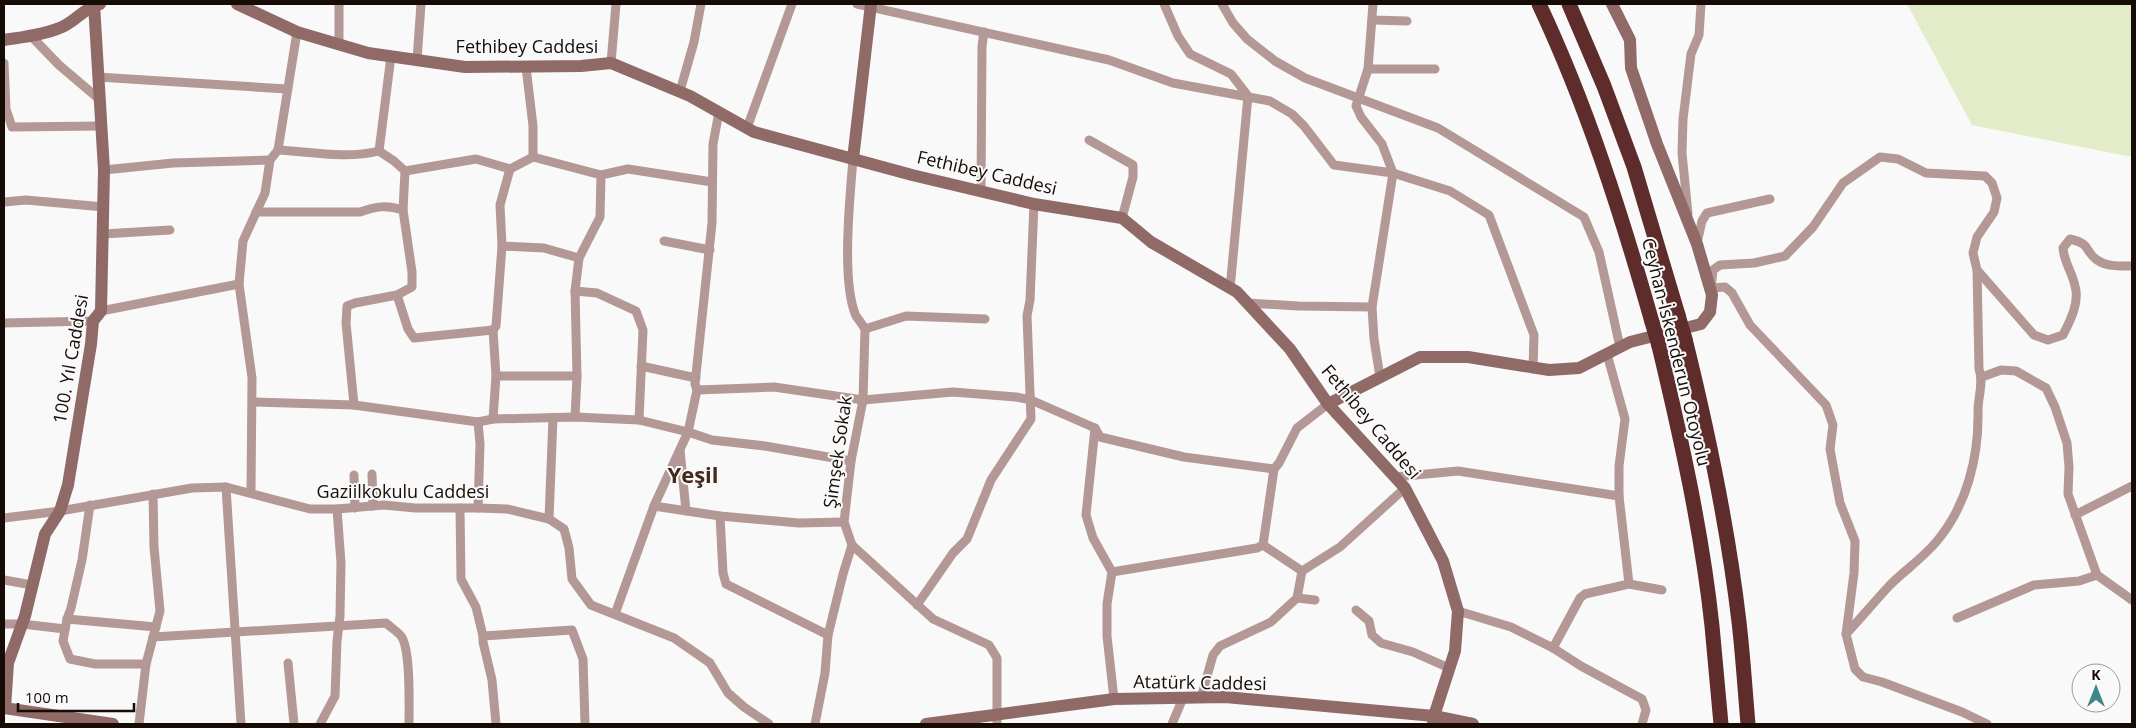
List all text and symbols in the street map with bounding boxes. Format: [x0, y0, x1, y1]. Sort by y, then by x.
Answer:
street label: Fethibey Caddesi [456, 34, 598, 58]
street label: Fethibey Caddesi [915, 144, 1060, 200]
street label: Ceyhan-İskenderun Otoyolu [1637, 235, 1717, 468]
street label: 100. Yıl Caddesi [47, 292, 93, 425]
street label: Fethibey Caddesi [1317, 359, 1427, 484]
street label: Şimşek Sokak [817, 393, 857, 510]
district label: Yeşil [667, 459, 719, 489]
street label: Gaziilkokulu Caddesi [317, 479, 489, 503]
north arrow [2071, 663, 2121, 713]
text: K [2091, 665, 2101, 684]
street label: Atatürk Caddesi [1133, 669, 1267, 695]
scale bar [18, 680, 134, 712]
text: 100 m [25, 687, 69, 707]

